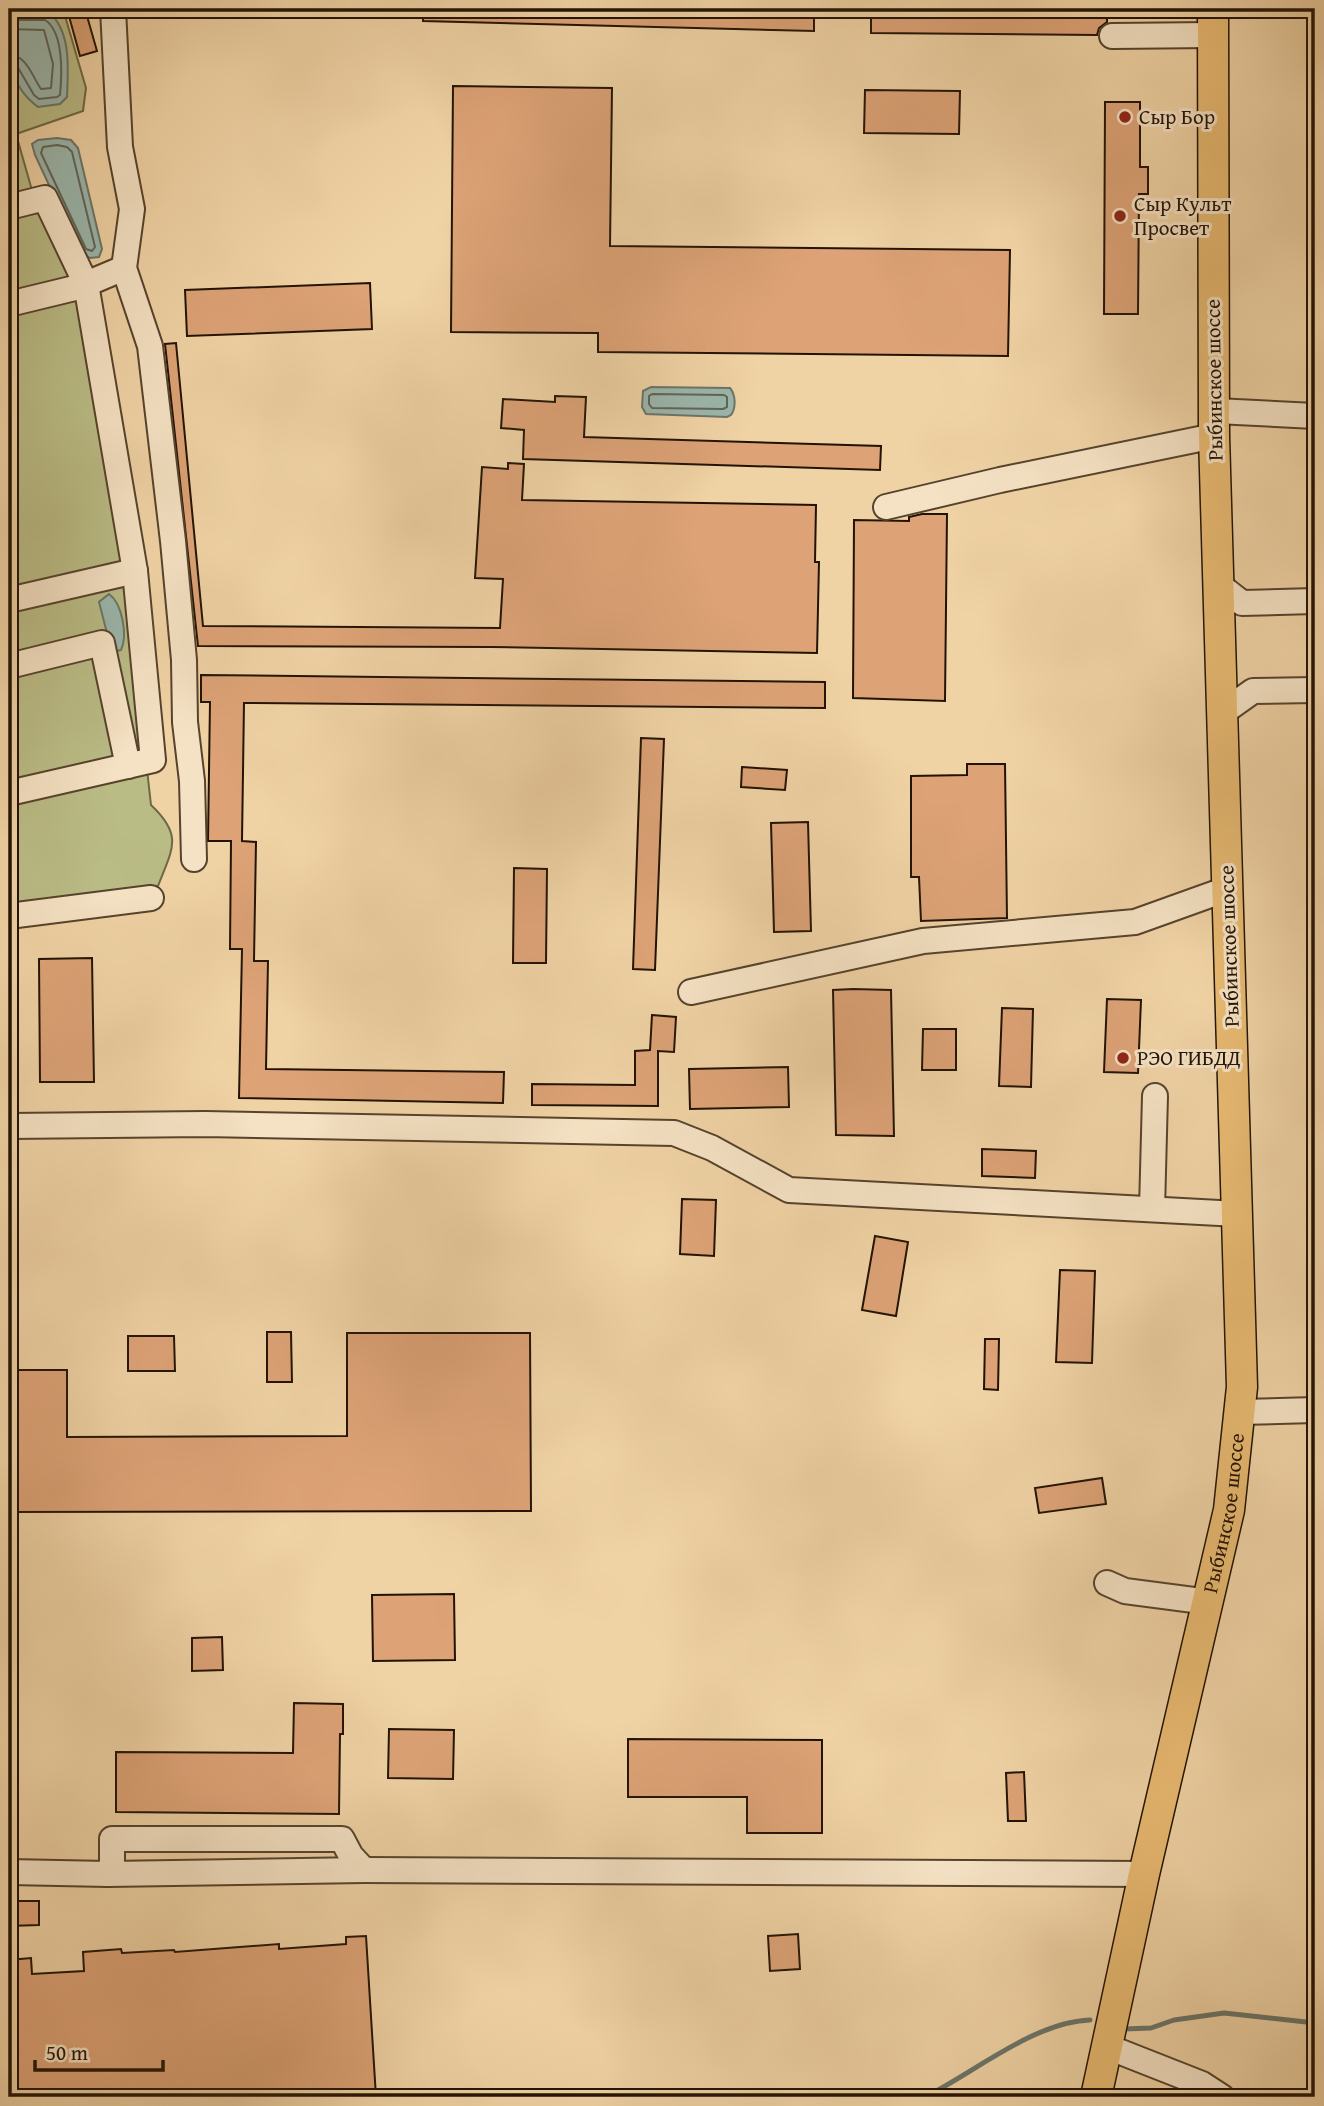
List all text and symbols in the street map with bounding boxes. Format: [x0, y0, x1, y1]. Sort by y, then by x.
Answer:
place label: Сыр Бор [1139, 101, 1215, 132]
marker: Сыр Бор [1117, 109, 1133, 125]
place label: Сыр Культ Просвет [1134, 188, 1231, 243]
marker: Сыр Культ Просвет [1112, 208, 1128, 224]
street label: Рыбинское шоссе [1197, 299, 1230, 461]
street label: Рыбинское шоссе [1210, 864, 1247, 1028]
place label: РЭО ГИБДД [1137, 1042, 1241, 1073]
marker: РЭО ГИБДД [1115, 1050, 1131, 1066]
street label: Рыбинское шоссе [1194, 1431, 1252, 1596]
scale bar [35, 2029, 163, 2073]
text: 50 m [46, 2037, 88, 2068]

